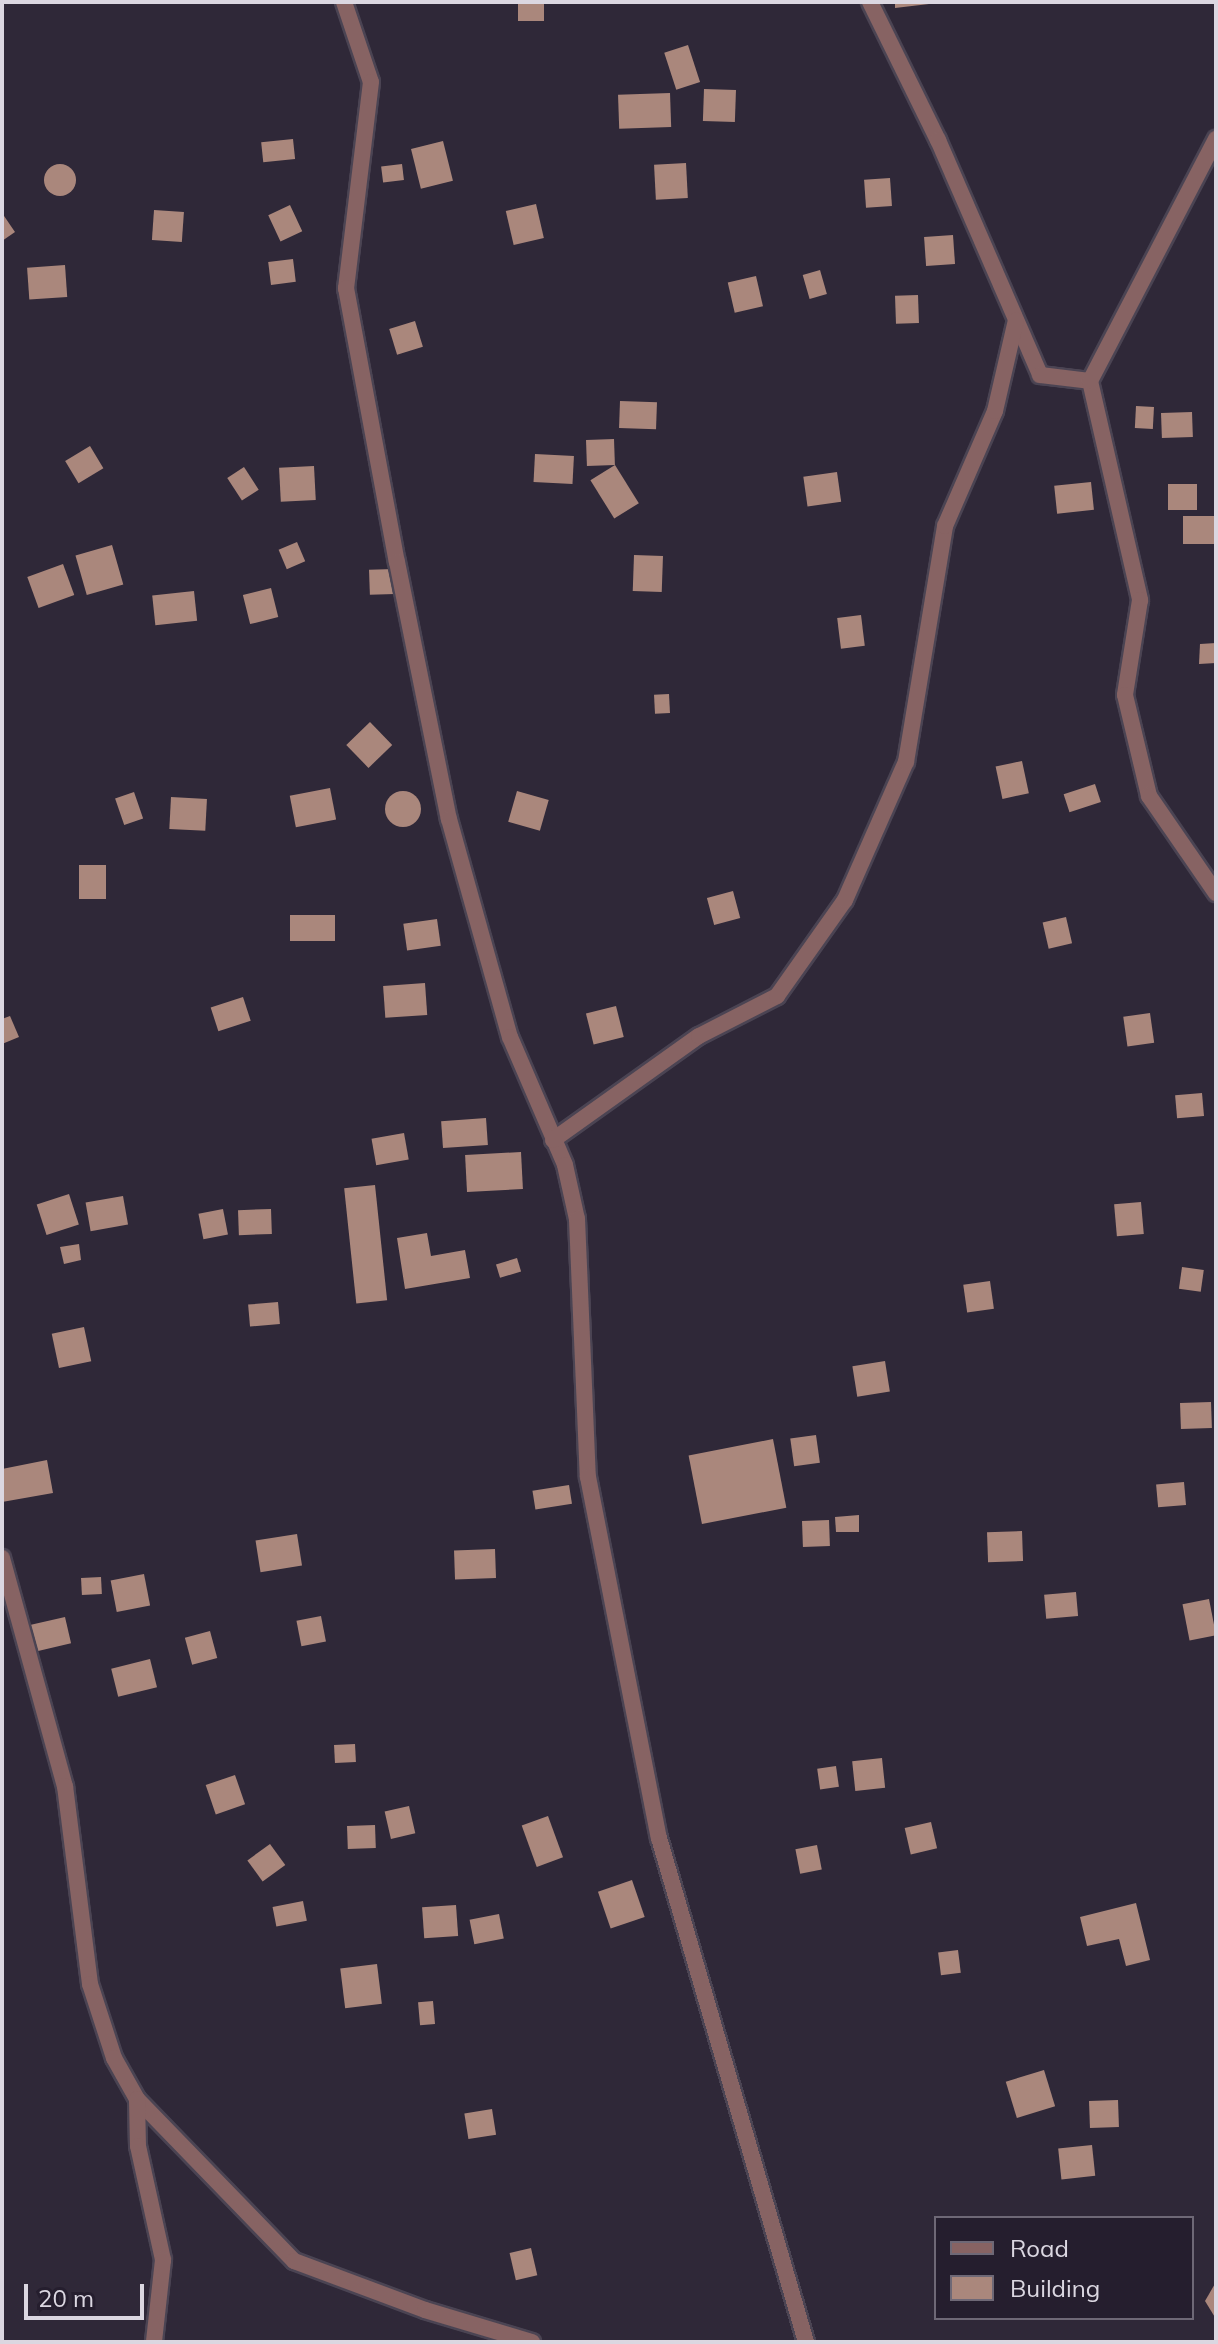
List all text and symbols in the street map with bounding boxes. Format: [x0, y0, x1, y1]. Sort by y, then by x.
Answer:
legend [934, 2216, 1194, 2320]
text: Road [1010, 2233, 1069, 2263]
scale bar [28, 2268, 148, 2318]
text: Building [1010, 2273, 1100, 2303]
text: 20 m [38, 2283, 94, 2313]

